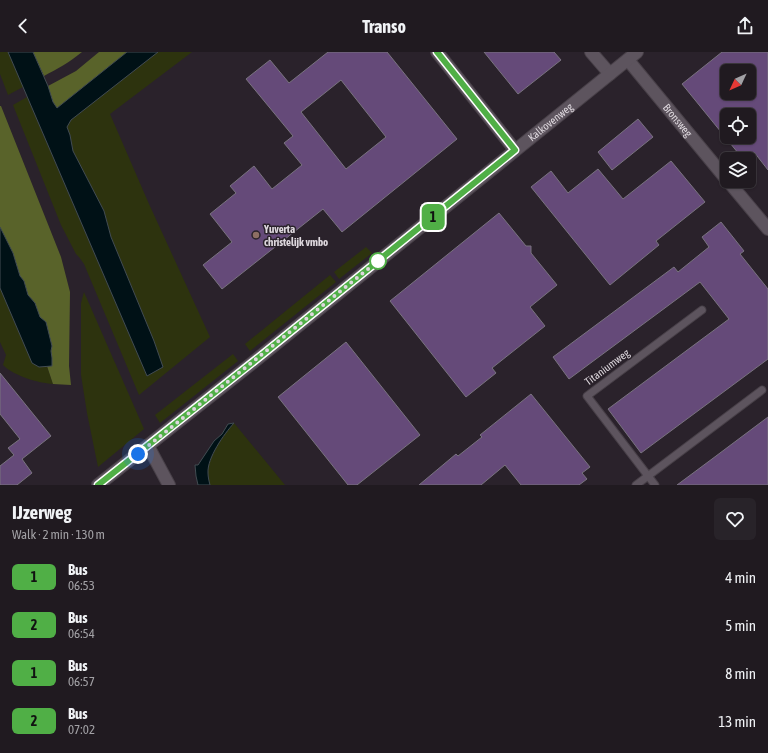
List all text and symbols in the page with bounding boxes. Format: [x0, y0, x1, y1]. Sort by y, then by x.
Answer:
icon: back [12, 15, 34, 37]
icon: share [734, 15, 756, 37]
text: Transo [362, 16, 406, 37]
north arrow [720, 64, 756, 100]
map controls [720, 64, 756, 188]
street label: Kalkovenweg [526, 100, 575, 144]
street label: Bronsweg [661, 101, 695, 139]
button: locate [720, 108, 756, 144]
button: layers [720, 152, 756, 188]
line badge: 1 [420, 204, 446, 230]
text: 1 [430, 209, 436, 225]
place label: Yuverta christelijk vmbo [263, 223, 328, 248]
marker: Yuverta christelijk vmbo [251, 230, 261, 240]
unlabelled marker [369, 252, 387, 270]
street label: Titaniumweg [582, 346, 632, 388]
your location [128, 444, 148, 464]
button: heart [714, 498, 756, 540]
text: IJzerweg [12, 501, 72, 523]
text: Walk · 2 min · 130 m [12, 527, 105, 542]
text: Bus [68, 561, 88, 578]
text: 1 [31, 569, 37, 585]
text: 4 min [725, 569, 756, 586]
text: 06:53 [68, 578, 95, 593]
text: Bus [68, 609, 88, 626]
text: 2 [31, 617, 37, 633]
text: 5 min [725, 617, 756, 634]
text: 06:54 [68, 626, 95, 641]
text: Bus [68, 657, 88, 674]
text: 1 [31, 665, 37, 681]
text: 8 min [725, 665, 756, 682]
text: 06:57 [68, 674, 95, 689]
text: Bus [68, 705, 88, 722]
text: 2 [31, 713, 37, 729]
text: 13 min [718, 713, 756, 730]
text: 07:02 [68, 722, 95, 737]

